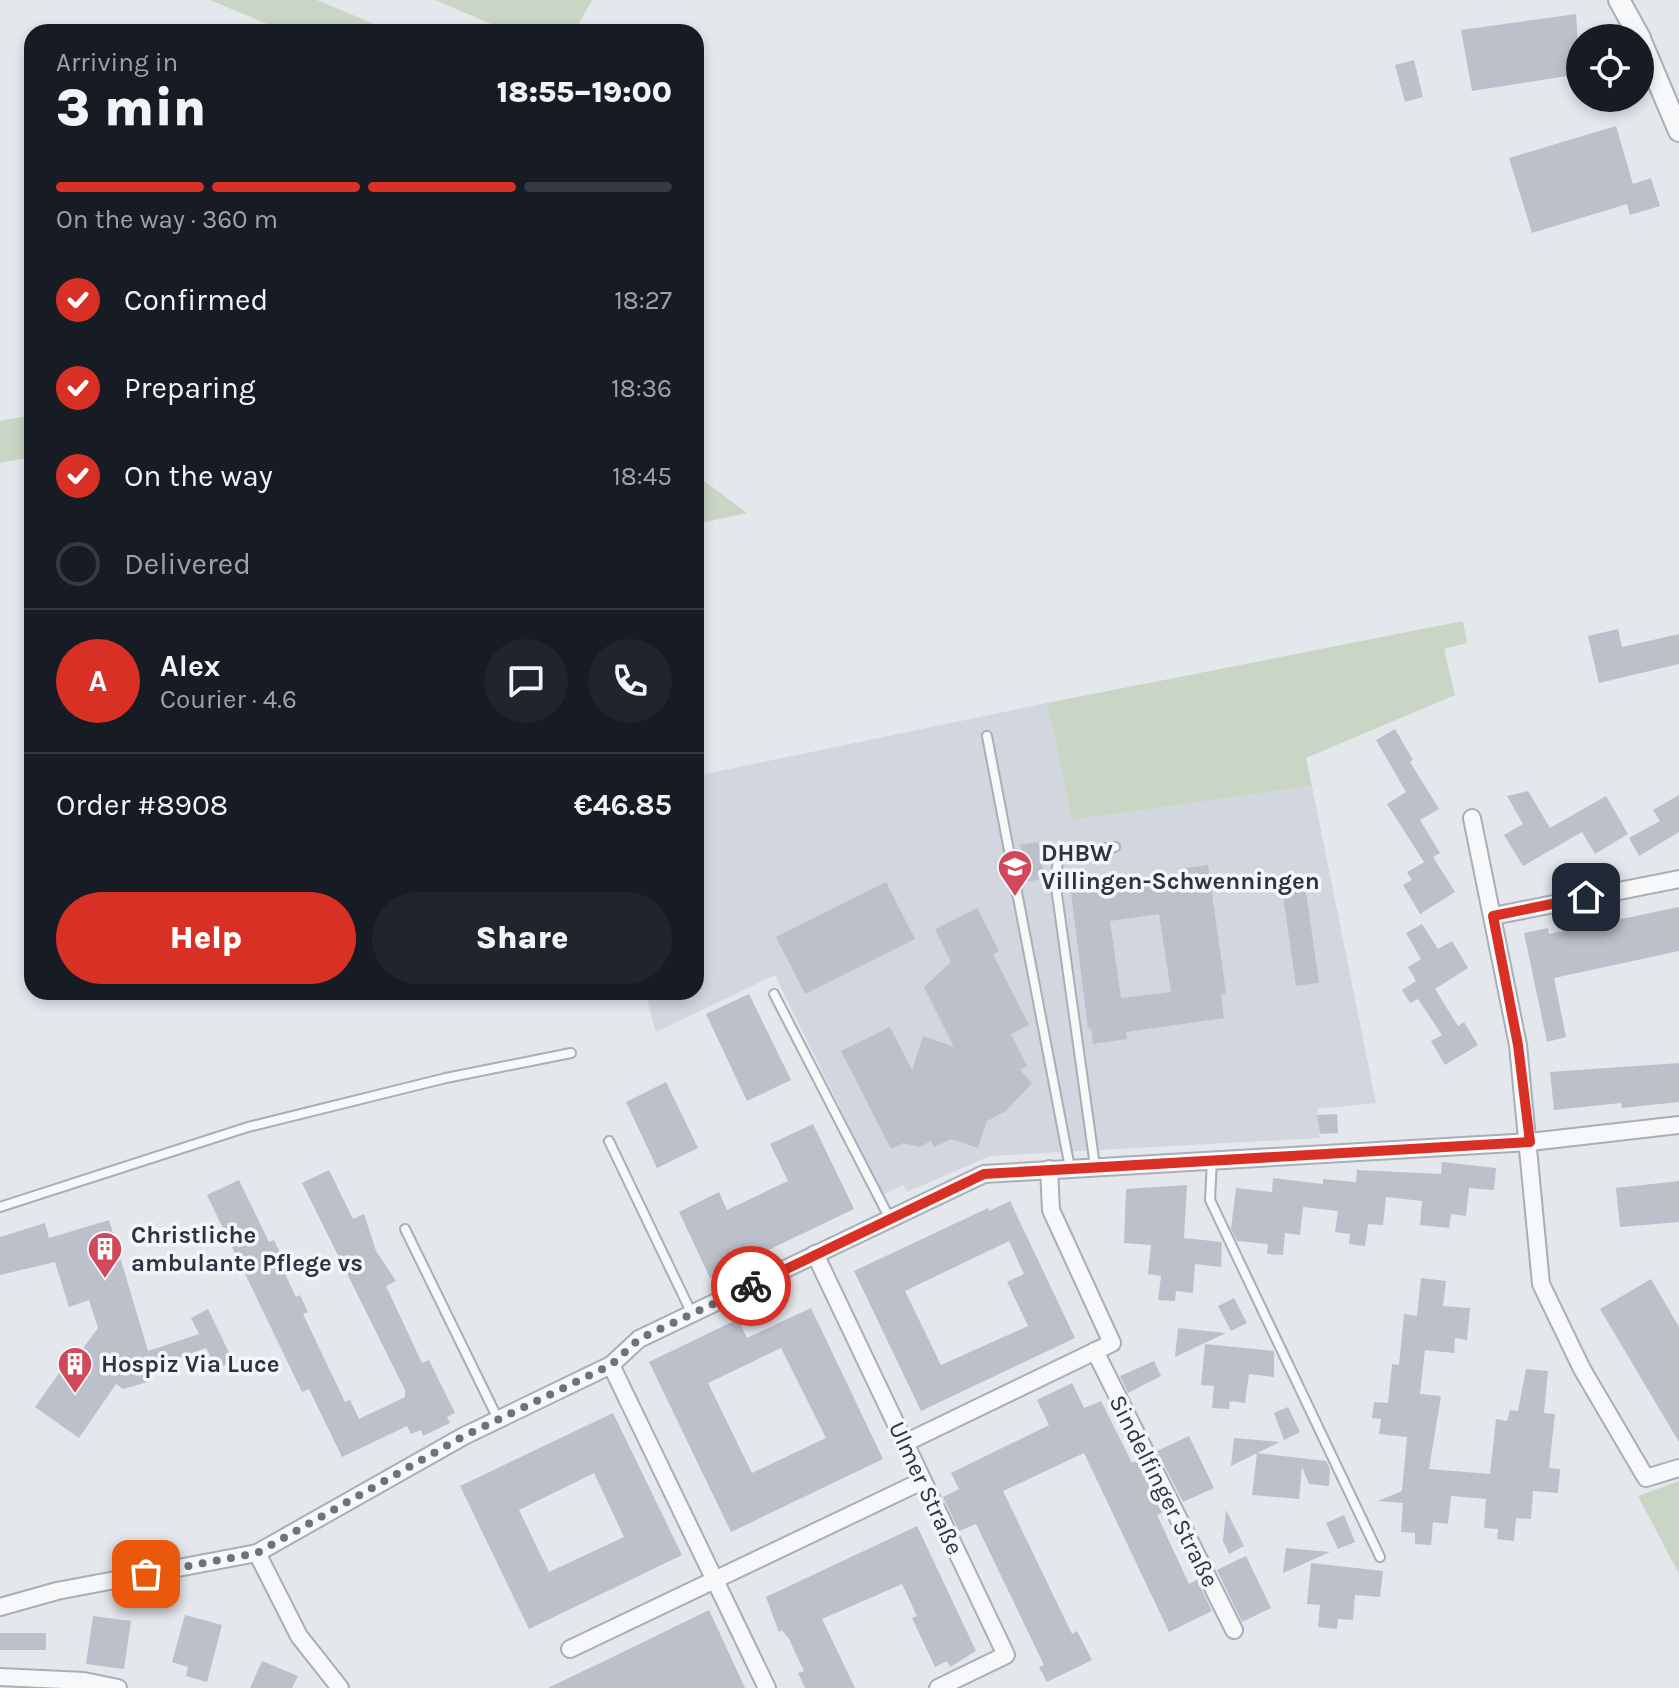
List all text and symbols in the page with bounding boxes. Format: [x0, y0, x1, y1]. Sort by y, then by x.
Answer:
map controls [1566, 24, 1654, 112]
button: locate [1566, 24, 1654, 112]
text: Arriving in [56, 47, 178, 78]
text: 18:55–19:00 [497, 74, 672, 110]
text: 3 min [56, 77, 206, 138]
text: On the way · 360 m [56, 204, 278, 235]
icon: check [56, 278, 100, 322]
text: Confirmed [124, 282, 268, 318]
text: 18:27 [614, 285, 672, 316]
icon: check [56, 366, 100, 410]
text: Preparing [124, 370, 256, 406]
text: 18:36 [611, 373, 672, 404]
icon: check [56, 454, 100, 498]
text: On the way [124, 458, 273, 494]
text: 18:45 [612, 461, 672, 492]
text: Delivered [124, 546, 251, 582]
button: chat [484, 639, 568, 723]
button: phone [588, 639, 672, 723]
text: Alex [160, 648, 220, 684]
text: A [89, 663, 107, 699]
text: Courier · 4.6 [160, 684, 297, 715]
text: Order #8908 [56, 787, 228, 823]
text: €46.85 [574, 787, 672, 823]
place label: DHBW Villingen-Schwenningen [1041, 839, 1320, 895]
school or university icon: DHBW Villingen-Schwenningen [996, 848, 1034, 898]
pin [1552, 863, 1620, 931]
icon: home [1564, 875, 1608, 919]
button: Help [56, 892, 356, 984]
button: Share [372, 892, 672, 984]
place label: Christliche ambulante Pflege vs [131, 1221, 363, 1277]
building icon: Christliche ambulante Pflege vs [86, 1230, 124, 1280]
courier [711, 1246, 791, 1326]
icon: bike [729, 1264, 773, 1308]
building icon: Hospiz Via Luce [56, 1345, 94, 1395]
place label: Hospiz Via Luce [101, 1350, 279, 1378]
street label: Sindelfinger Straße [1103, 1390, 1225, 1592]
street label: Ulmer Straße [883, 1417, 969, 1559]
pin [112, 1540, 180, 1608]
icon: bag [124, 1552, 168, 1596]

